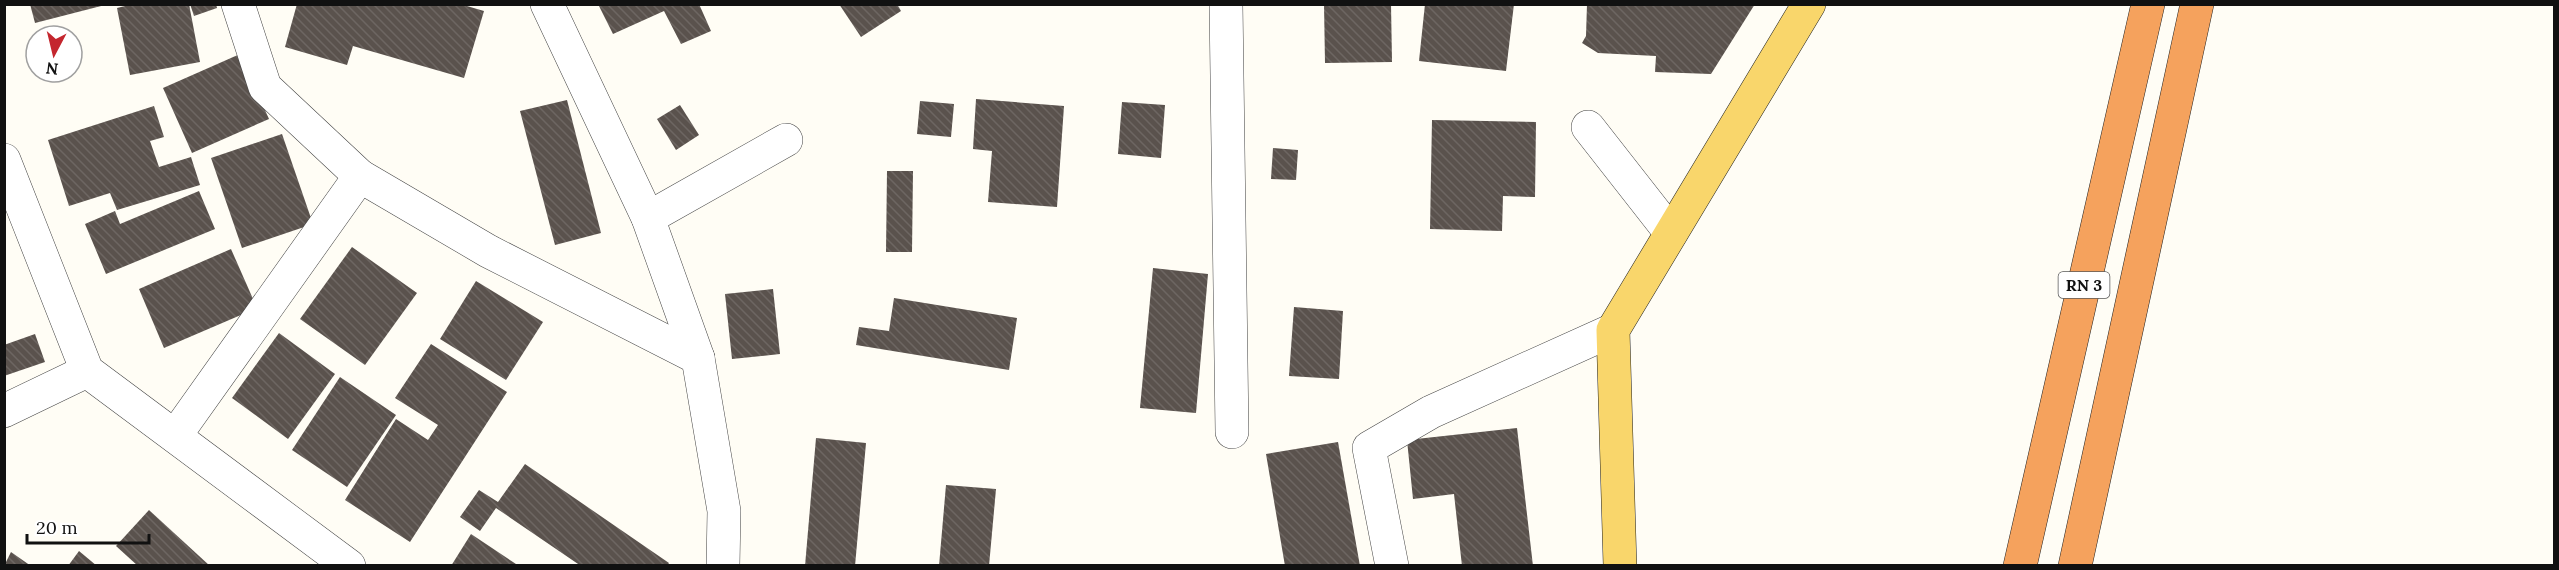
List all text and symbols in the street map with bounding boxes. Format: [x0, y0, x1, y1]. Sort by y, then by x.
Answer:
north arrow [24, 24, 84, 84]
text: N [45, 58, 60, 80]
road number: RN 3 [2058, 272, 2110, 298]
scale bar [27, 507, 148, 545]
text: 20 m [36, 516, 78, 539]

